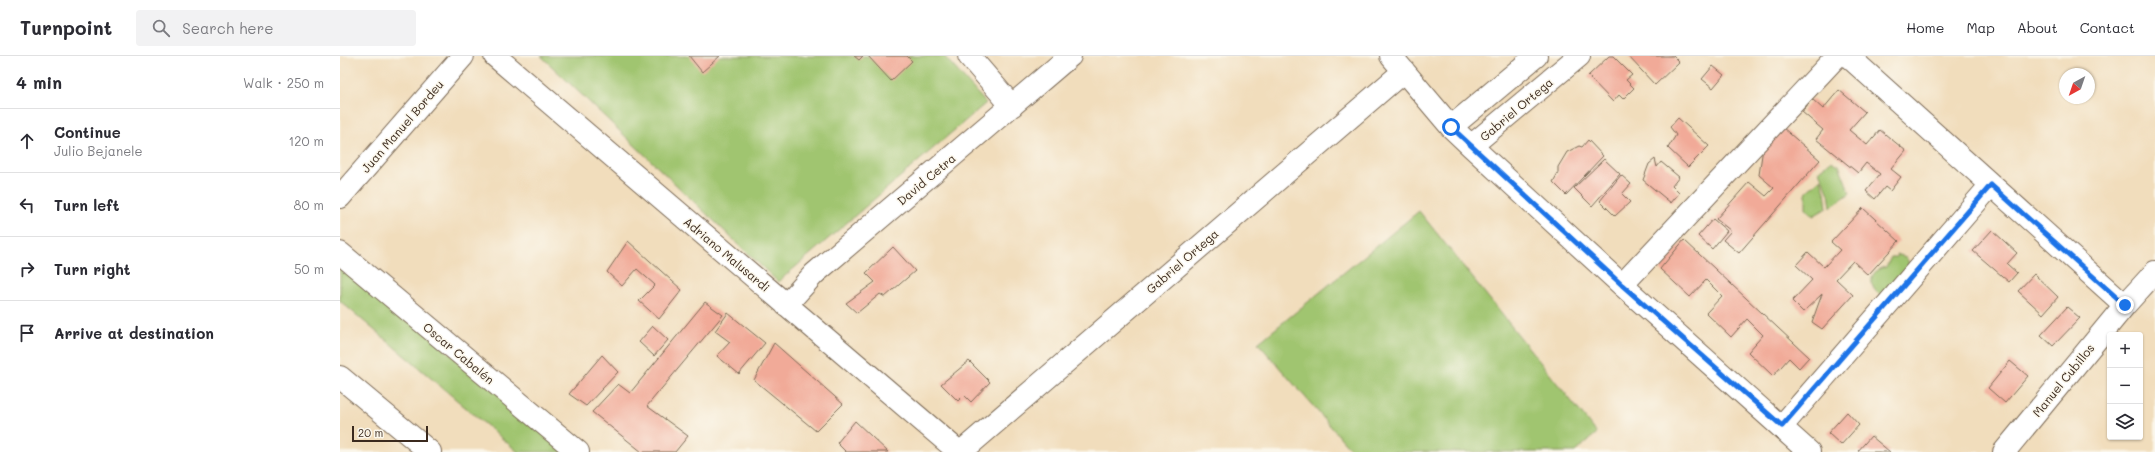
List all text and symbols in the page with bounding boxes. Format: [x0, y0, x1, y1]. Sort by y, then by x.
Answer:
search box [136, 10, 416, 46]
text: Turnpoint [20, 15, 112, 40]
icon: search [150, 17, 172, 39]
text: Search here [182, 18, 273, 38]
text: Home [1906, 18, 1944, 37]
text: Map [1966, 18, 1995, 37]
text: About [2017, 18, 2058, 37]
text: Contact [2080, 18, 2135, 37]
north arrow [2059, 68, 2095, 104]
text: 4 min [16, 71, 62, 93]
text: Walk · 250 m [243, 74, 324, 91]
street label: Gabriel Ortega [1476, 74, 1556, 144]
street label: Juan Manuel Bordeu [357, 76, 447, 176]
route start [1442, 118, 1460, 136]
text: Continue [54, 122, 121, 142]
icon: ahead [16, 130, 38, 152]
text: 120 m [288, 132, 324, 149]
text: Julio Bejanele [54, 142, 143, 159]
street label: David Cetra [893, 150, 959, 208]
icon: left [16, 194, 38, 216]
text: Turn left [54, 195, 119, 215]
text: 80 m [294, 196, 324, 213]
street label: Adriano Malusardi [681, 213, 773, 295]
street label: Gabriel Ortega [1143, 225, 1221, 297]
icon: right [16, 258, 38, 280]
text: Turn right [54, 259, 131, 279]
text: 50 m [294, 260, 324, 277]
route end [2116, 296, 2134, 314]
street label: Oscar Cabalén [420, 319, 498, 387]
icon: arrive [16, 322, 38, 344]
text: Arrive at destination [54, 323, 214, 343]
map controls [2107, 332, 2143, 440]
button: + [2107, 332, 2143, 368]
street label: Manuel Cubillos [2028, 340, 2098, 420]
button: − [2107, 368, 2143, 404]
button: layers [2107, 404, 2143, 440]
scale bar [352, 424, 428, 443]
text: 20 m [358, 425, 383, 440]

